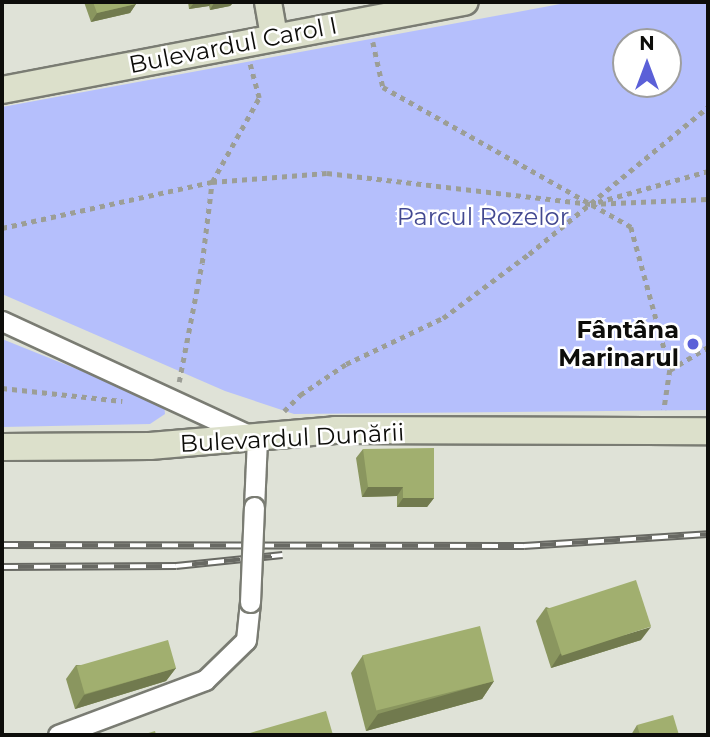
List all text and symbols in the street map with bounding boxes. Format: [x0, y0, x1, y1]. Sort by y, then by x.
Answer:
street label: Bulevardul Carol I [126, 11, 340, 79]
north arrow [612, 28, 682, 98]
text: N [639, 32, 655, 55]
park label: Parcul Rozelor [397, 203, 569, 231]
place label: Fântâna Marinarul [558, 316, 679, 372]
marker: Fântâna Marinarul [685, 336, 701, 352]
street label: Bulevardul Dunării [179, 418, 405, 458]

